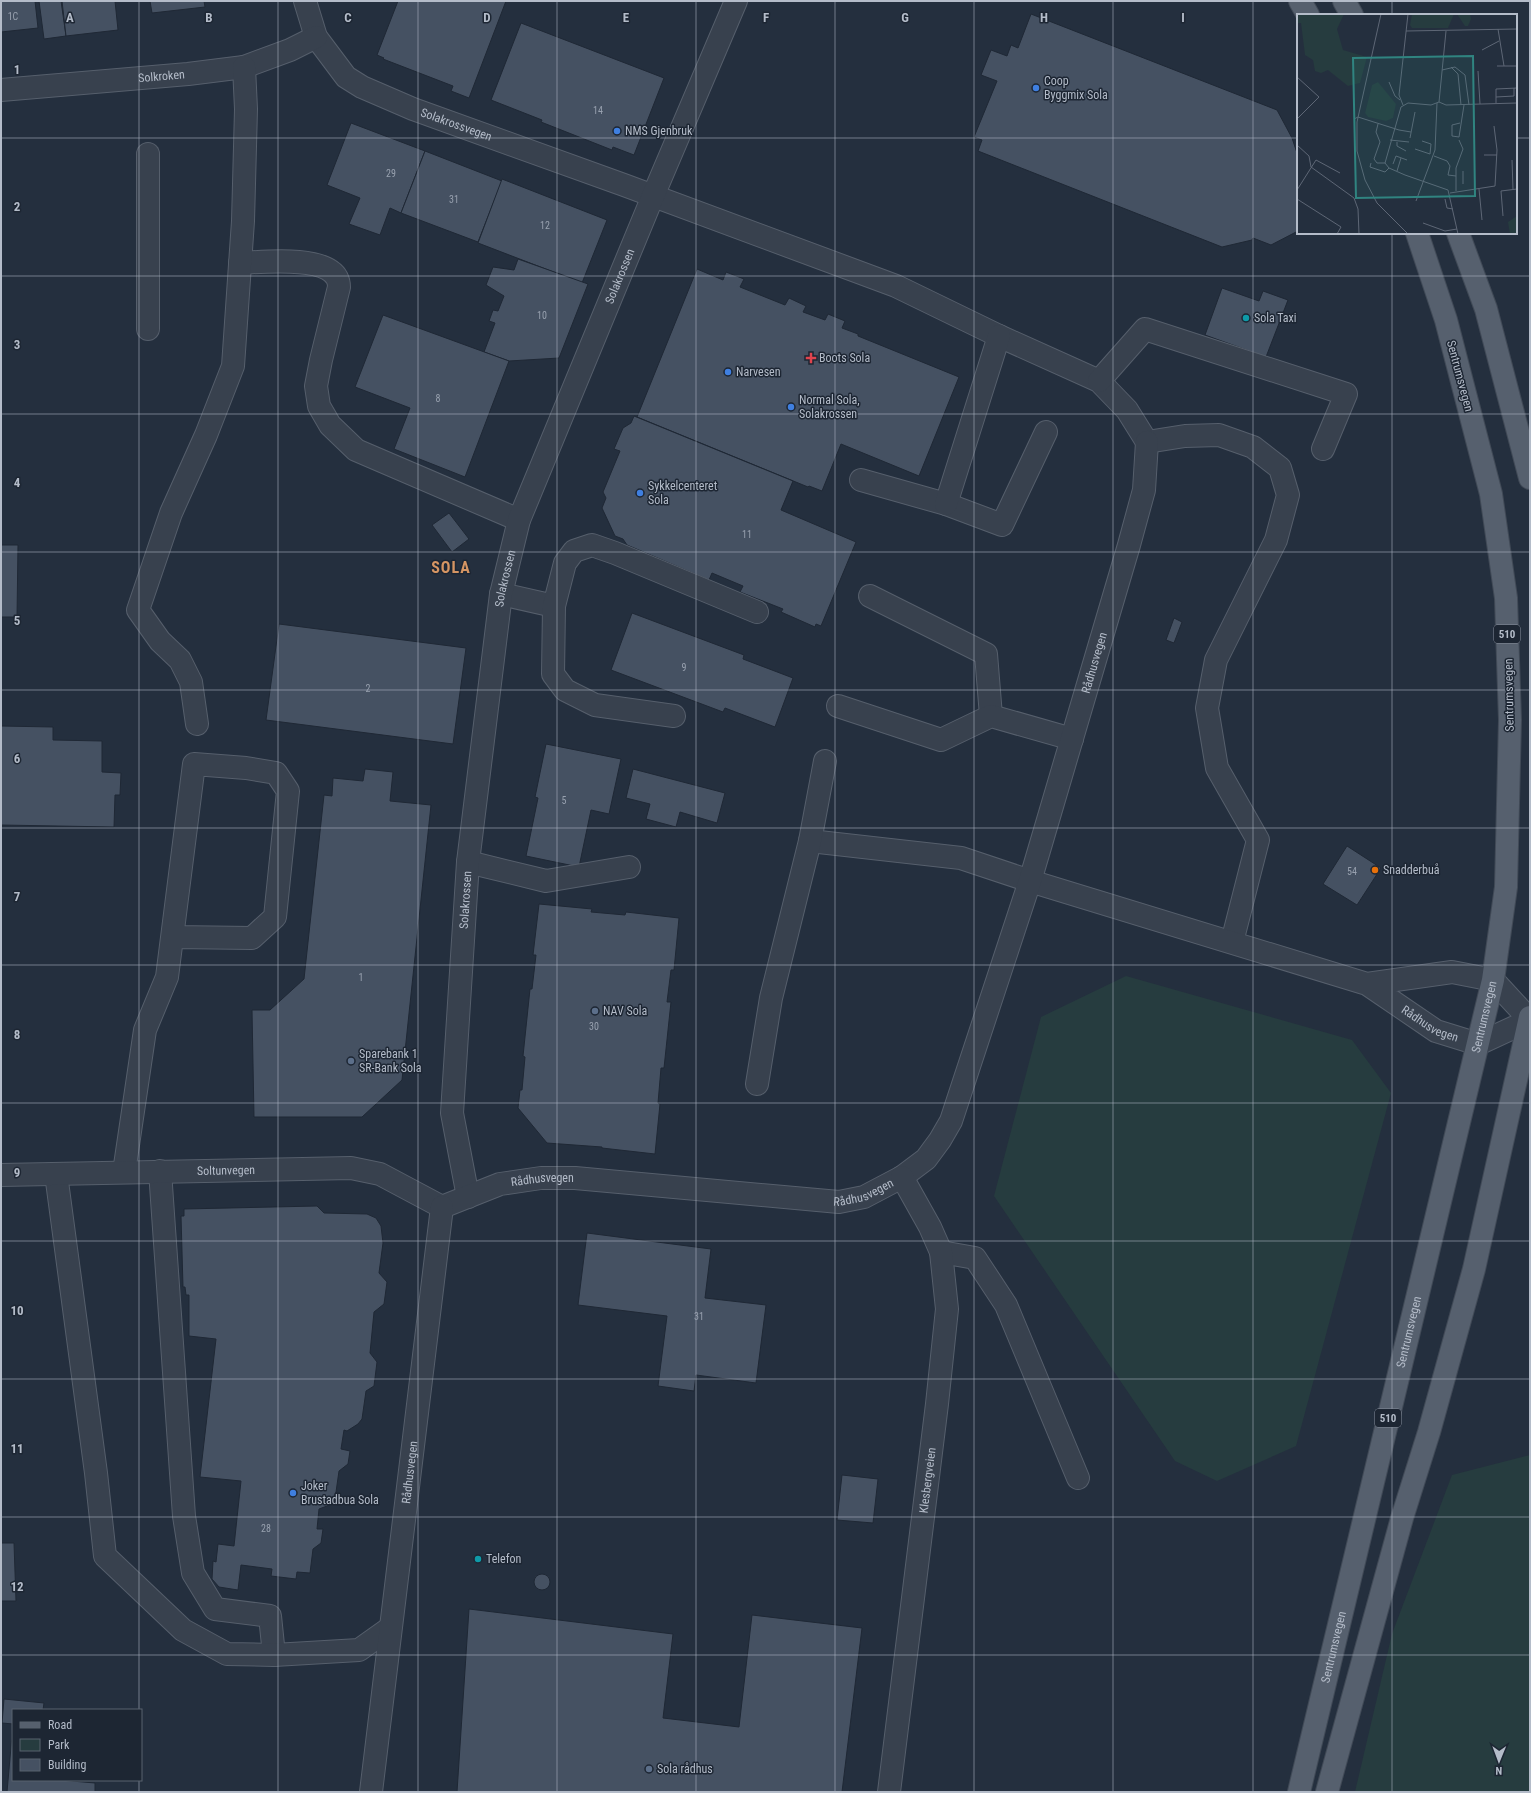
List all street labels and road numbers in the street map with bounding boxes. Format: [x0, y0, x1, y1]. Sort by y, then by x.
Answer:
street label: Solkroken [138, 67, 185, 85]
street label: Solakrossvegen [419, 105, 494, 144]
street label: Solakrossen [602, 246, 637, 306]
street label: Sentrumsvegen [1444, 339, 1476, 413]
street label: Solakrossen [492, 548, 518, 608]
road number: 510 [1494, 625, 1520, 643]
street label: Rådhusvegen [1079, 630, 1110, 695]
street label: Sentrumsvegen [1501, 658, 1517, 732]
street label: Solakrossen [457, 870, 474, 929]
street label: Sentrumsvegen [1469, 979, 1500, 1054]
street label: Rådhusvegen [1399, 1003, 1460, 1045]
street label: Soltunvegen [197, 1163, 255, 1178]
street label: Rådhusvegen [510, 1171, 574, 1189]
street label: Rådhusvegen [833, 1176, 896, 1209]
street label: Sentrumsvegen [1394, 1295, 1424, 1369]
road number: 510 [1375, 1409, 1401, 1427]
street label: Rådhusvegen [399, 1440, 421, 1505]
street label: Klesbergveien [917, 1446, 939, 1514]
street label: Sentrumsvegen [1318, 1610, 1349, 1684]

